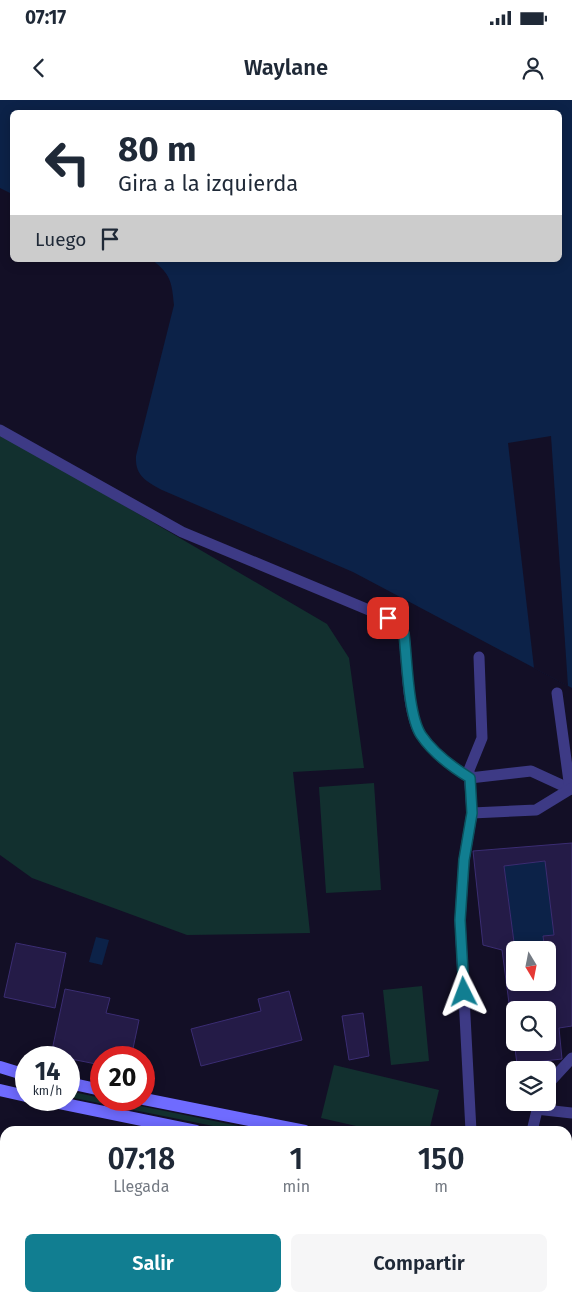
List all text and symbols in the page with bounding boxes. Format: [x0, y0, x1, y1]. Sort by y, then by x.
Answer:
text: 07:17 [25, 6, 66, 29]
icon: back [25, 54, 53, 82]
text: Waylane [244, 54, 328, 81]
icon: person [519, 54, 547, 82]
text: 80 m [118, 128, 197, 170]
icon: left [35, 130, 100, 195]
text: Gira a la izquierda [118, 170, 298, 197]
icon: arrive [96, 225, 124, 253]
text: Luego [35, 228, 86, 251]
pin [367, 597, 409, 639]
icon: arrive [374, 604, 402, 632]
north arrow [506, 941, 556, 991]
map controls [506, 941, 556, 1111]
position arrow [437, 965, 489, 1017]
button: search [506, 1001, 556, 1051]
speed limit sign: 20 [90, 1046, 155, 1111]
text: 14 [35, 1057, 60, 1087]
button: layers [506, 1061, 556, 1111]
text: km/h [33, 1084, 62, 1098]
text: 07:18 [107, 1141, 175, 1177]
text: 1 [290, 1141, 303, 1177]
text: 150 [418, 1141, 465, 1177]
text: Llegada [113, 1177, 169, 1196]
text: min [283, 1177, 310, 1196]
text: m [434, 1177, 448, 1196]
button: Salir [25, 1234, 281, 1292]
button: Compartir [291, 1234, 547, 1292]

